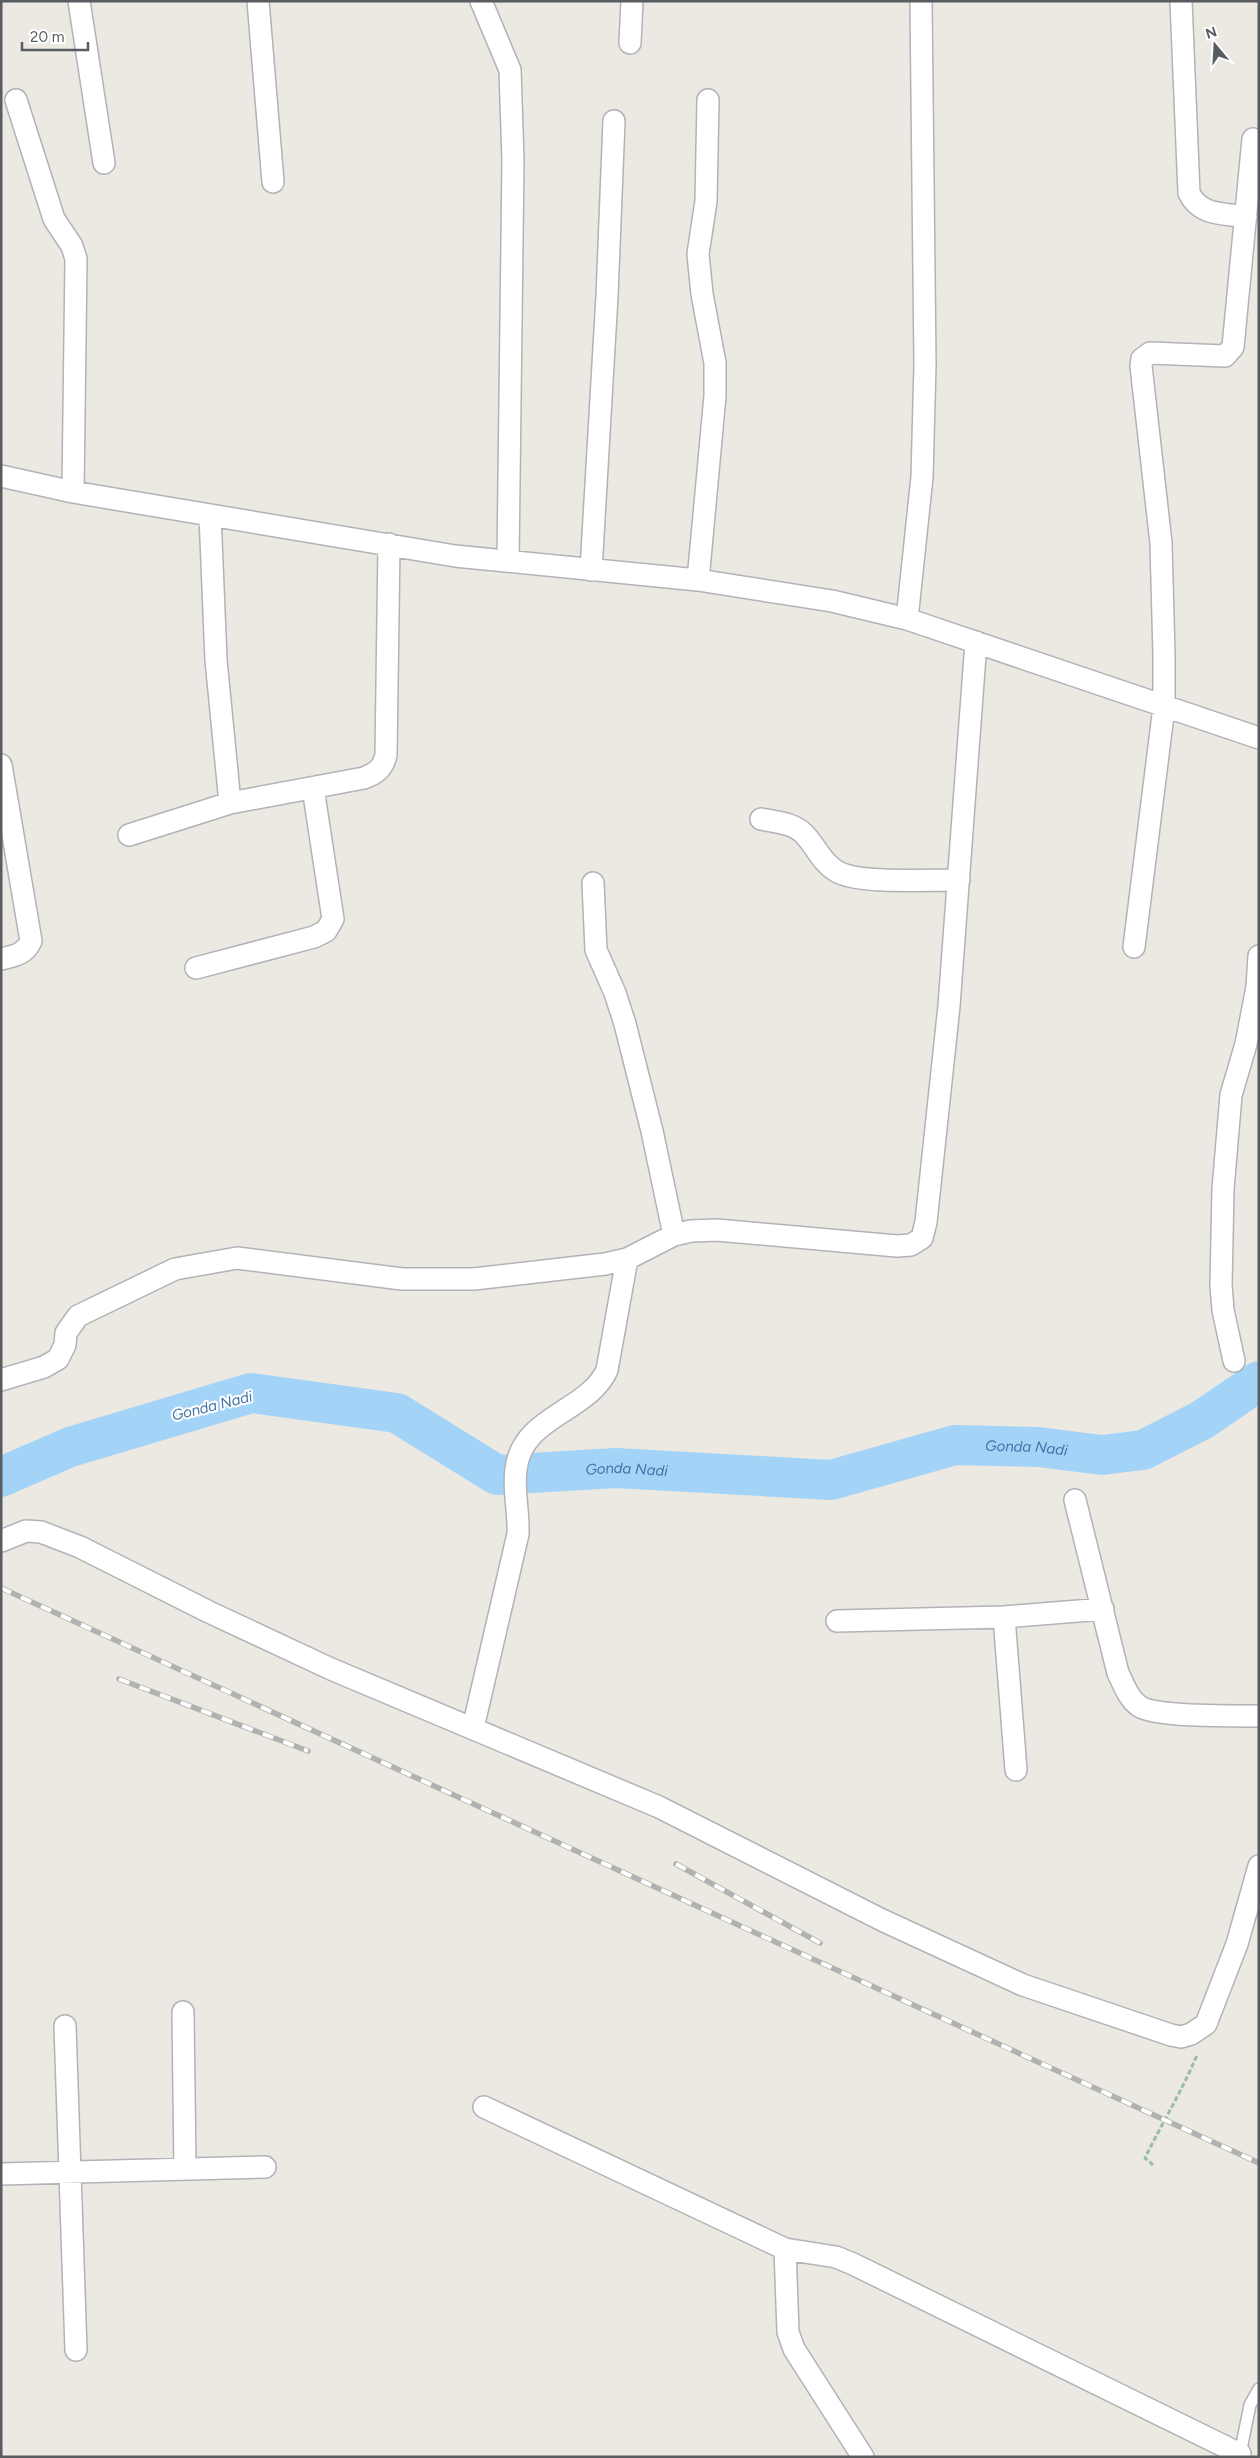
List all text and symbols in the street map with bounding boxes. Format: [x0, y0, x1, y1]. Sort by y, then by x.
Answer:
scale bar [22, 20, 89, 52]
north arrow [1190, 20, 1240, 70]
text: N [1203, 23, 1219, 43]
text: 20 m [30, 28, 64, 46]
water label: Gonda Nadi [170, 1387, 255, 1425]
water label: Gonda Nadi [985, 1437, 1069, 1460]
water label: Gonda Nadi [585, 1459, 669, 1480]

